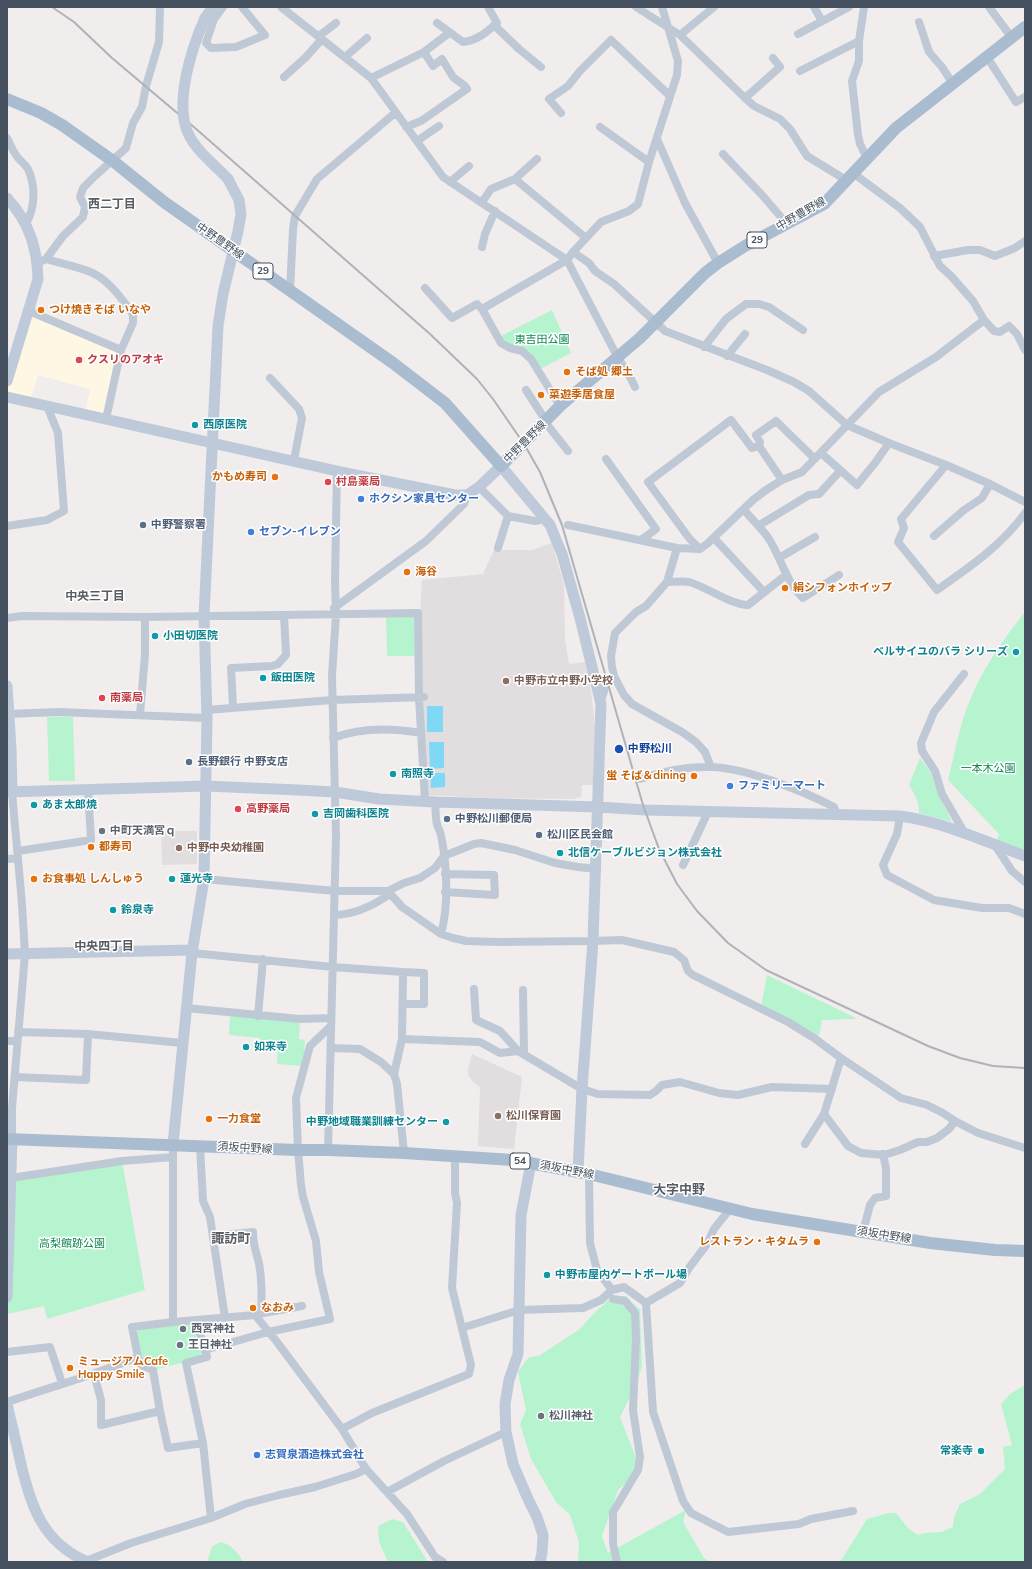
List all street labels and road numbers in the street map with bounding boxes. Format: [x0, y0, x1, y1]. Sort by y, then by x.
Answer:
street label: 中野豊野線 [774, 195, 828, 233]
street label: 中野豊野線 [194, 220, 246, 262]
road number: 29 [747, 232, 767, 248]
road number: 29 [253, 263, 273, 279]
street label: 中野豊野線 [501, 418, 549, 466]
street label: 須坂中野線 [217, 1140, 273, 1156]
road number: 54 [510, 1153, 530, 1169]
street label: 須坂中野線 [539, 1158, 595, 1182]
street label: 須坂中野線 [856, 1224, 912, 1246]

